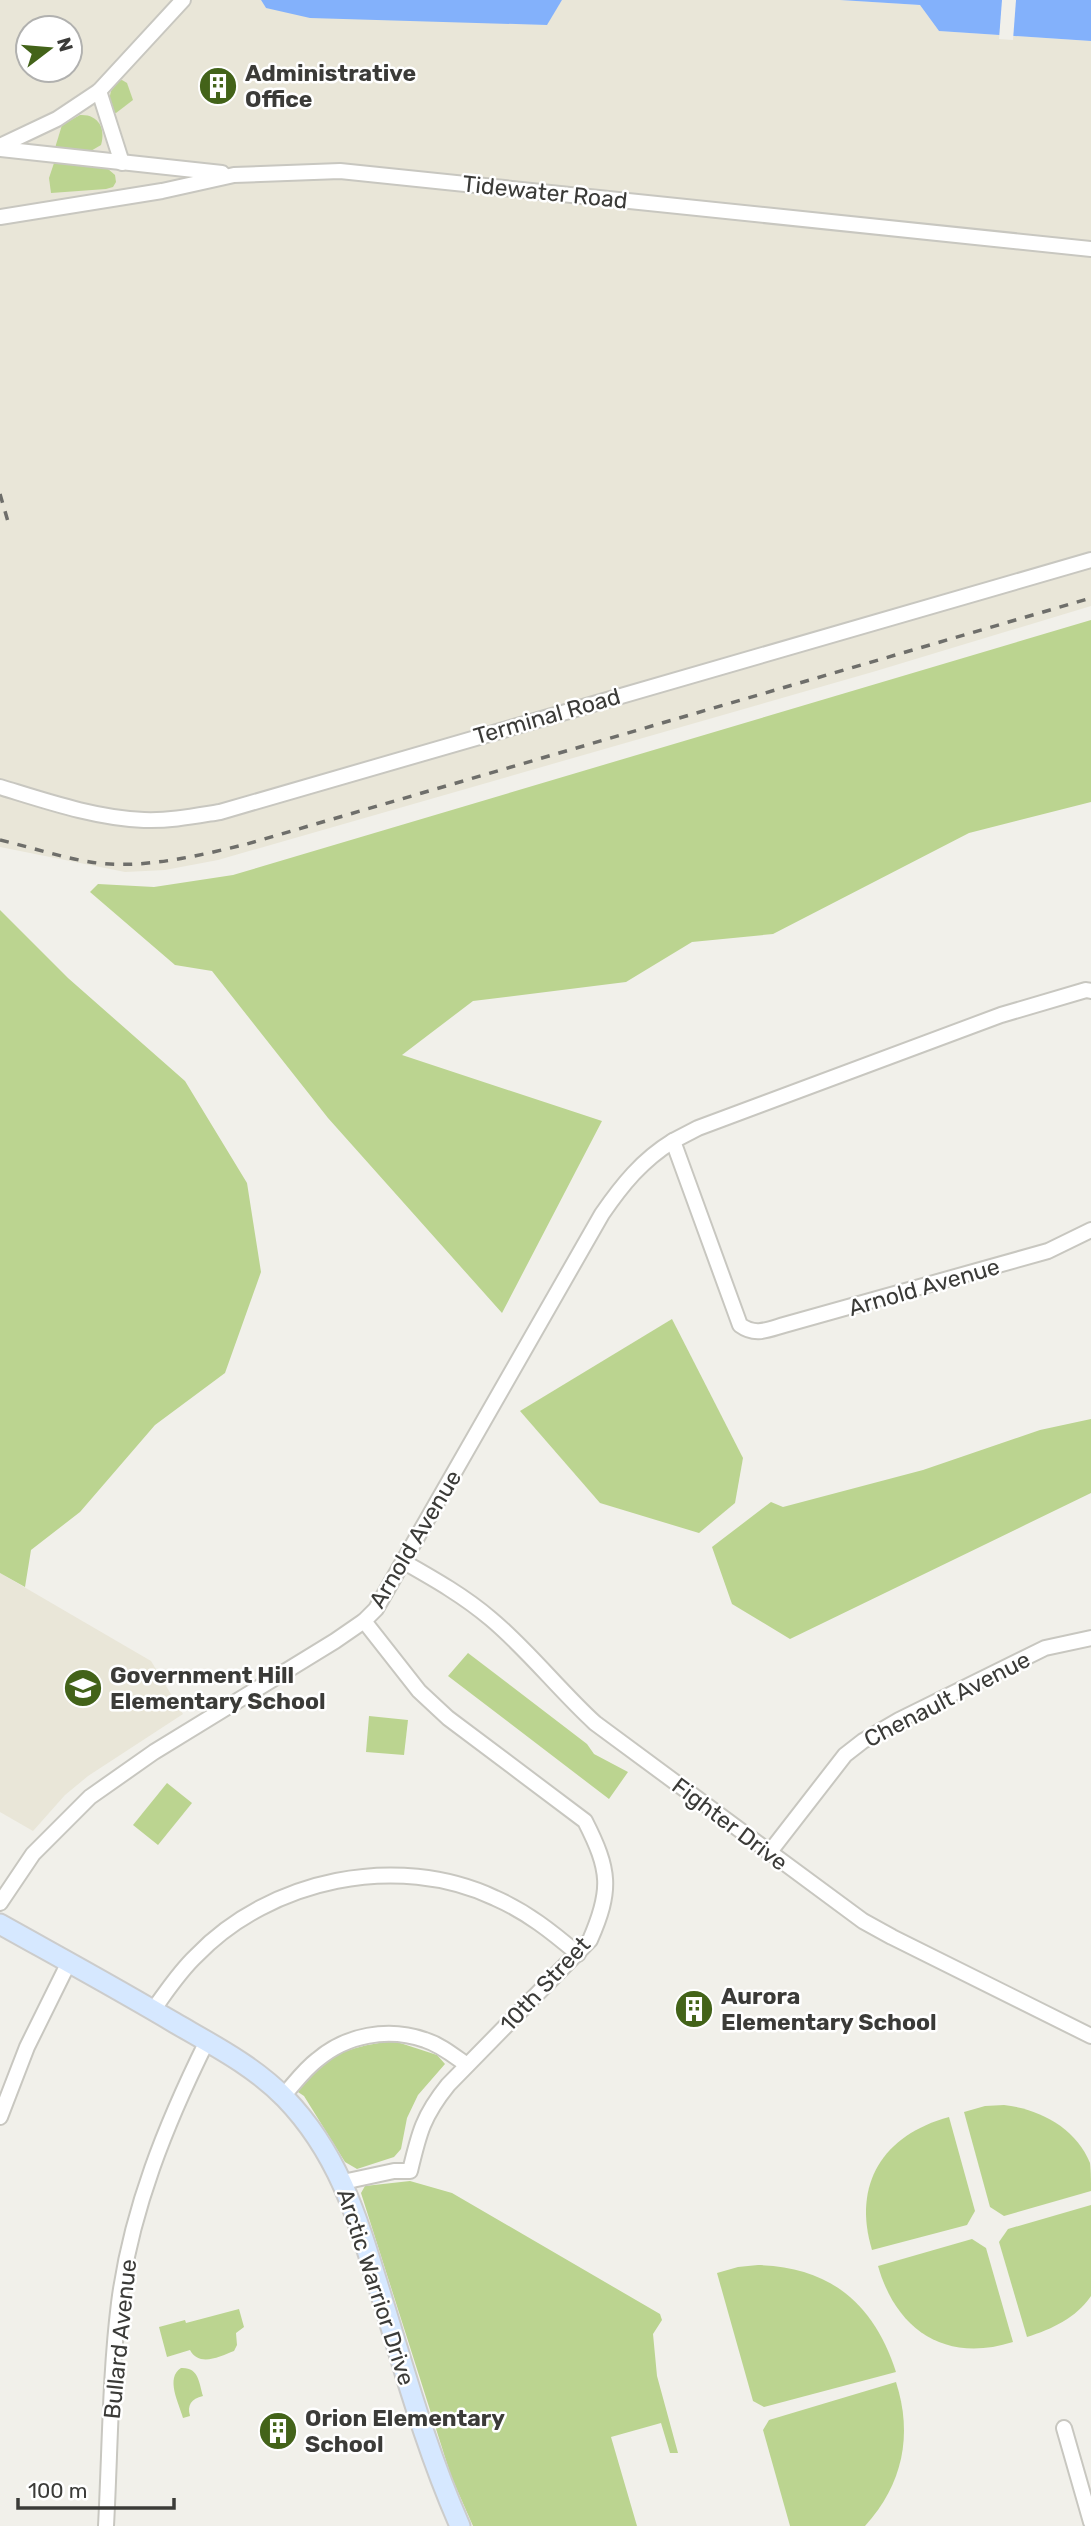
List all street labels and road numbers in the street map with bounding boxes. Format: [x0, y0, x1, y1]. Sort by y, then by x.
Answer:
street label: Tidewater Road [461, 169, 629, 215]
street label: Terminal Road [471, 682, 623, 750]
street label: Arnold Avenue [845, 1252, 1003, 1322]
street label: Arnold Avenue [363, 1465, 467, 1613]
street label: Chenault Avenue [859, 1645, 1035, 1753]
street label: Fighter Drive [667, 1771, 793, 1877]
street label: 10th Street [494, 1931, 596, 2037]
street label: Arctic Warrior Drive [331, 2185, 421, 2389]
street label: Bullard Avenue [98, 2258, 142, 2420]

